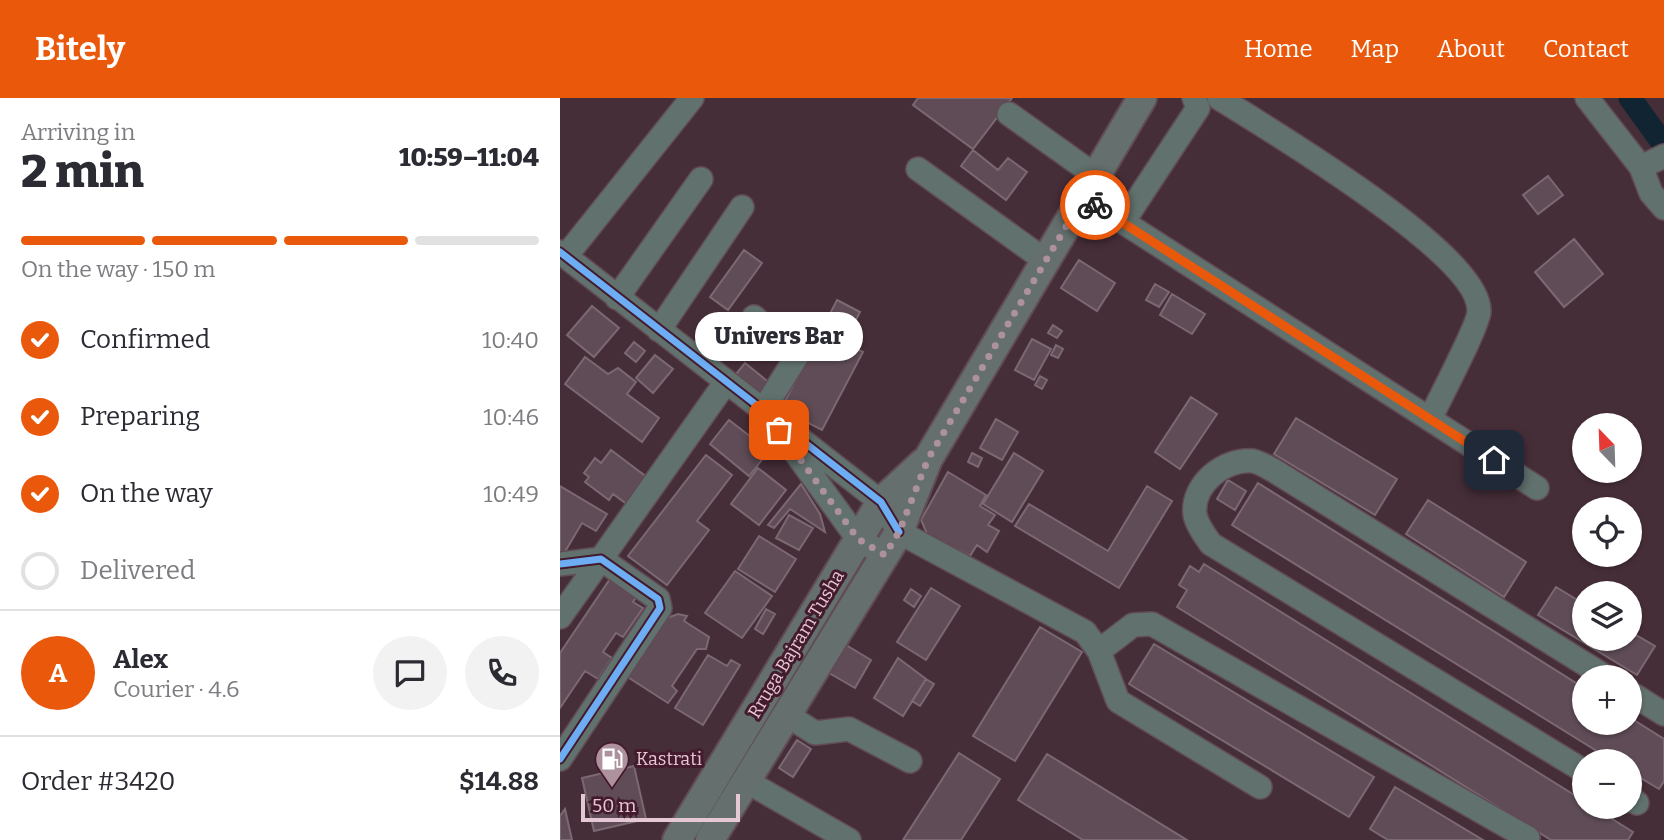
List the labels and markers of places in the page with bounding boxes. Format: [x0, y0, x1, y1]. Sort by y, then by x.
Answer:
callout: Univers Bar [695, 311, 863, 360]
pin [749, 400, 809, 460]
pin [1464, 430, 1524, 490]
fuel station icon: Kastrati [593, 740, 631, 789]
place label: Kastrati [636, 748, 702, 770]

